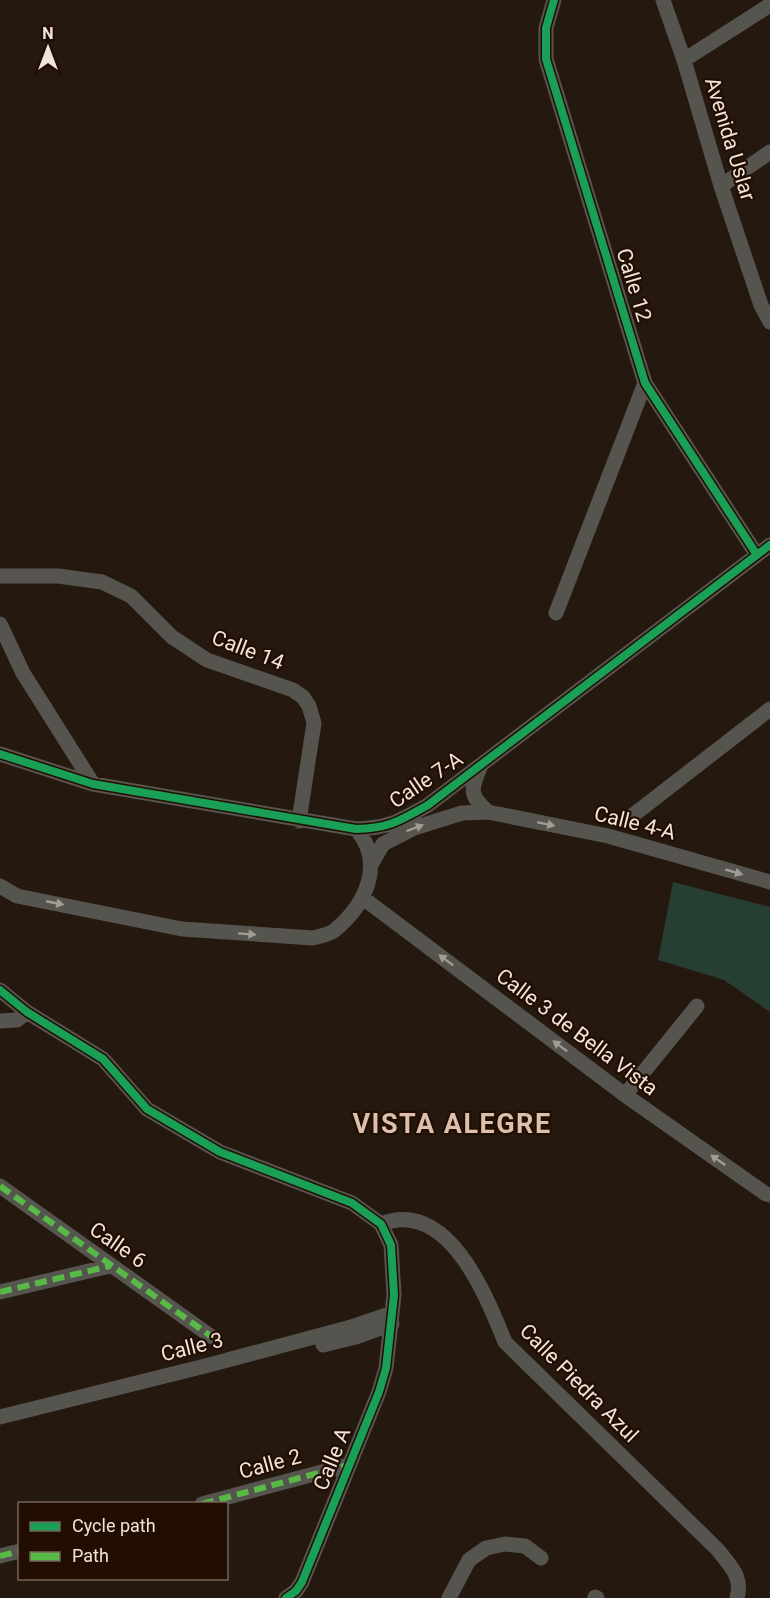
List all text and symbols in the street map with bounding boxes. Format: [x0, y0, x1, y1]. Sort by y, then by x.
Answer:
north arrow [18, 18, 78, 78]
text: N [42, 24, 54, 43]
street label: Avenida Uslar [700, 74, 760, 204]
street label: Calle 12 [612, 246, 657, 325]
street label: Calle 14 [209, 625, 288, 675]
street label: Calle 7-A [385, 747, 467, 813]
street label: Calle 4-A [592, 801, 678, 845]
one-way arrow [536, 820, 555, 829]
one-way arrow [406, 822, 424, 832]
one-way arrow [726, 868, 744, 877]
one-way arrow [46, 899, 64, 909]
one-way arrow [238, 929, 257, 938]
one-way arrow [438, 954, 453, 966]
street label: Calle 3 de Bella Vista [492, 964, 662, 1100]
one-way arrow [552, 1040, 568, 1052]
district label: VISTA ALEGRE [352, 1108, 552, 1140]
one-way arrow [710, 1154, 726, 1166]
street label: Calle 6 [85, 1217, 151, 1273]
street label: Calle Piedra Azul [515, 1319, 643, 1447]
street label: Calle 3 [158, 1328, 226, 1366]
street label: Calle A [309, 1424, 355, 1494]
street label: Calle 2 [236, 1444, 304, 1484]
legend [18, 1502, 228, 1580]
text: Cycle path [72, 1515, 156, 1536]
text: Path [72, 1545, 109, 1566]

